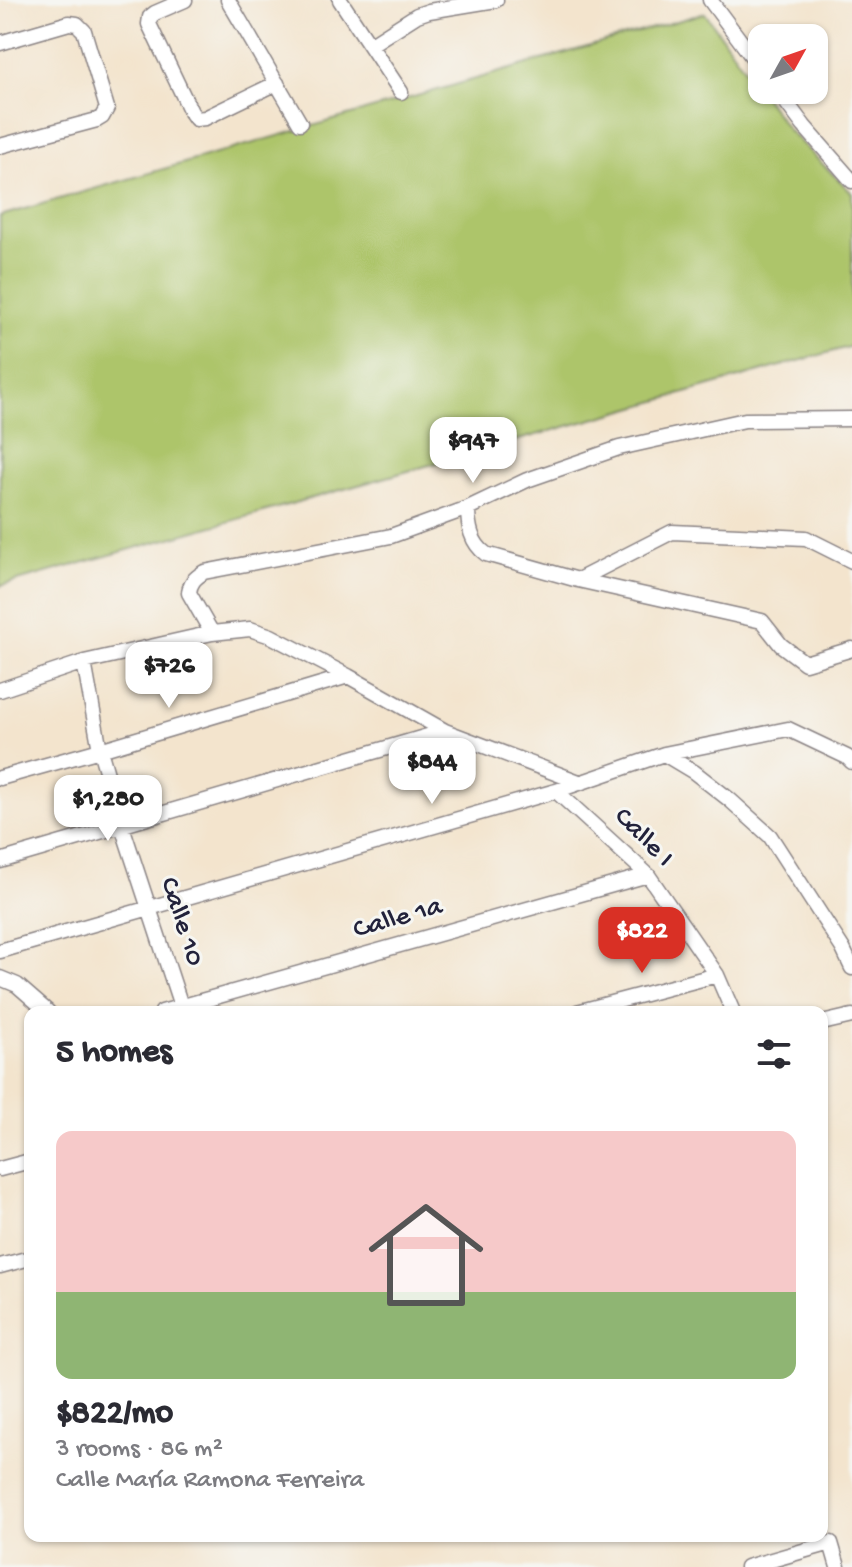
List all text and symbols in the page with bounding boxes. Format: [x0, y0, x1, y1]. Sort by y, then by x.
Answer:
north arrow [748, 24, 828, 104]
map controls [748, 24, 828, 104]
pin: $947 [426, 417, 520, 485]
text: $947 [448, 427, 498, 458]
pin: $726 [122, 642, 216, 710]
text: $726 [143, 652, 195, 683]
pin: $844 [385, 738, 479, 806]
text: $844 [407, 748, 457, 779]
pin: $1,280 [43, 775, 173, 843]
text: $1,280 [72, 785, 144, 816]
street label: Calle I [606, 801, 680, 875]
street label: Calle 10 [151, 873, 211, 971]
street label: Calle 1a [350, 890, 448, 947]
pin: $822 [595, 907, 689, 975]
text: $822 [616, 917, 668, 948]
icon: filters [752, 1032, 796, 1076]
text: 5 homes [56, 1034, 172, 1074]
icon: home [354, 1183, 498, 1327]
text: $822/mo [56, 1395, 173, 1435]
text: 3 rooms · 86 m² [56, 1435, 223, 1466]
text: Calle María Ramona Ferreira [56, 1466, 364, 1497]

